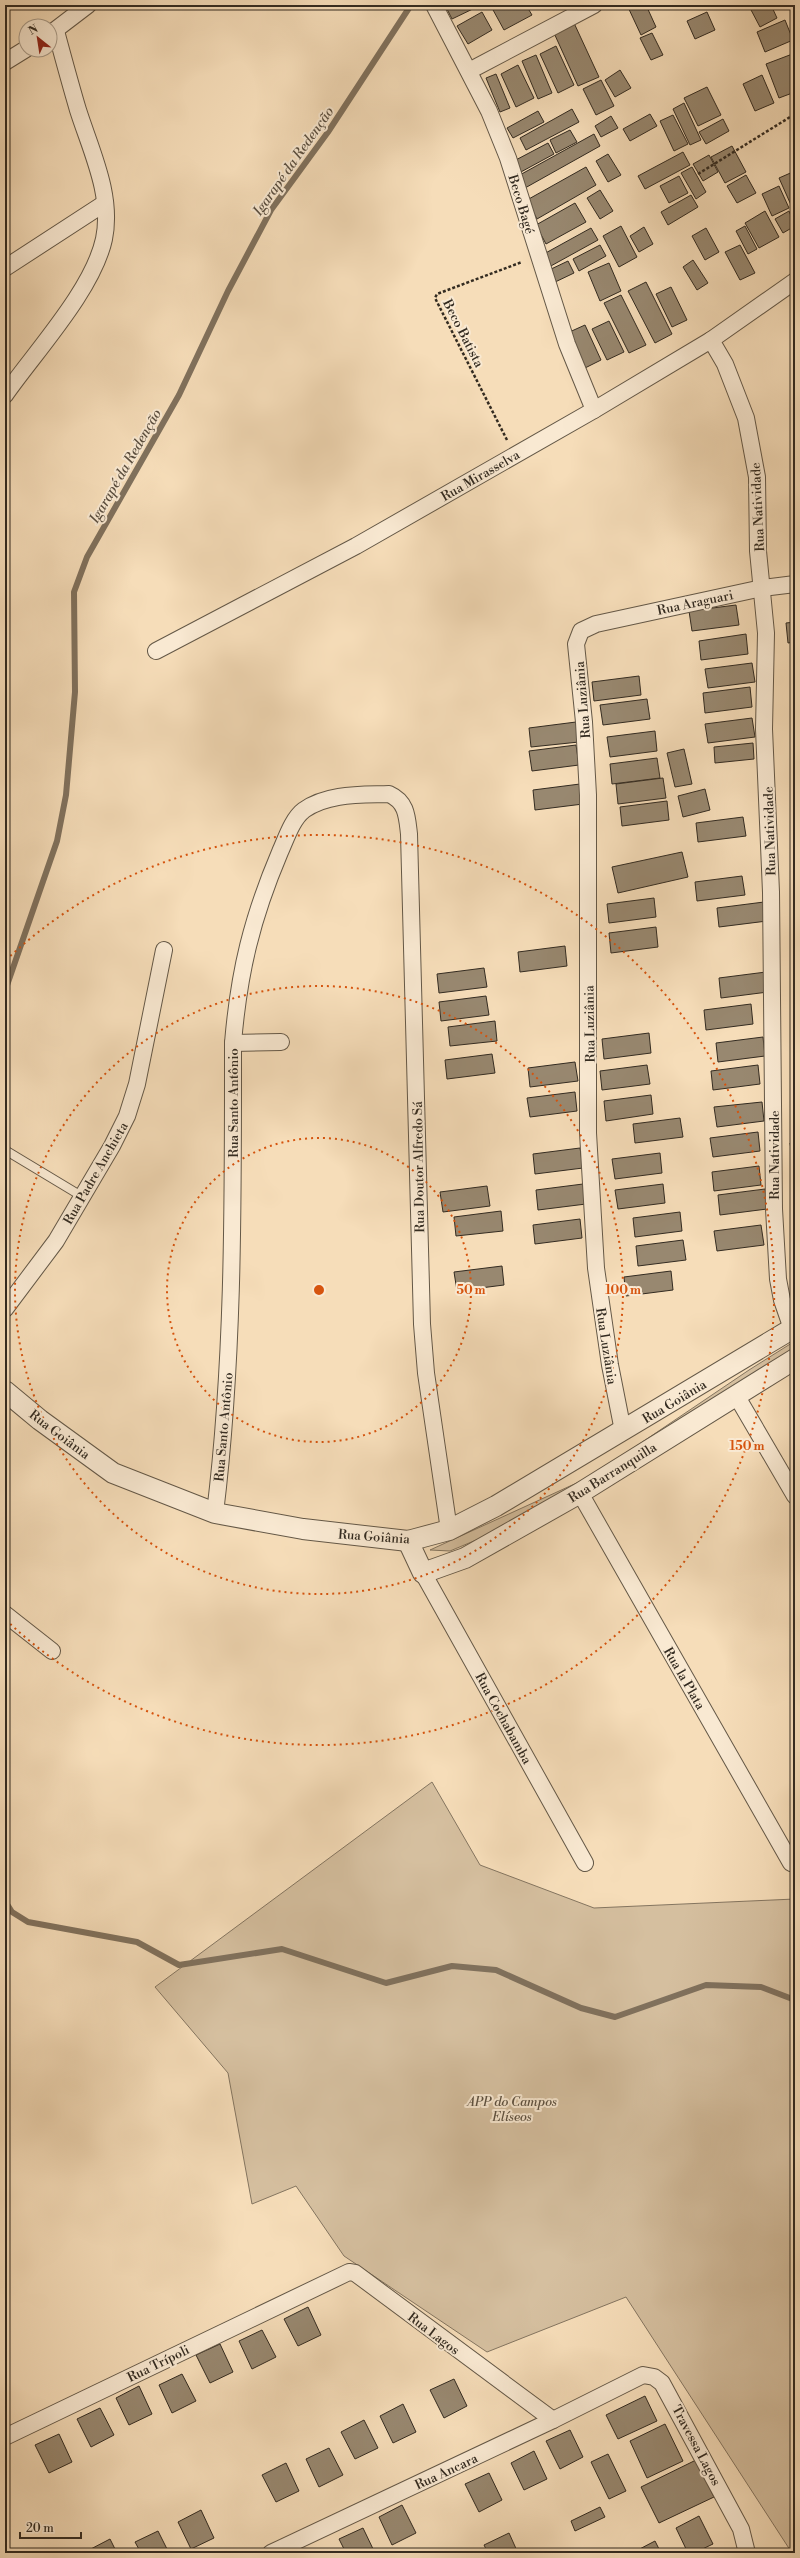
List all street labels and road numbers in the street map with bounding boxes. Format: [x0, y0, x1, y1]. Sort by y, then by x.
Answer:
street label: Beco Bagé [504, 172, 538, 236]
street label: Beco Batista [439, 296, 487, 370]
street label: Rua Mirasselva [438, 447, 523, 505]
street label: Rua Natividade [748, 462, 768, 552]
street label: Rua Araguari [656, 587, 735, 619]
street label: Rua Luziânia [572, 660, 594, 739]
street label: Rua Natividade [760, 786, 780, 876]
street label: Rua Luziânia [581, 985, 599, 1063]
street label: Rua Santo Antônio [226, 1048, 242, 1158]
street label: Rua Doutor Alfredo Sá [410, 1101, 428, 1233]
street label: Rua Natividade [767, 1110, 783, 1200]
street label: Rua Padre Anchieta [60, 1119, 132, 1228]
street label: Rua Luziânia [592, 1307, 620, 1386]
street label: Rua Santo Antônio [211, 1372, 237, 1482]
street label: Rua Goiânia [640, 1376, 710, 1427]
street label: Rua Goiânia [26, 1407, 93, 1463]
street label: Rua Barranquilla [565, 1439, 660, 1506]
street label: Rua Goiânia [337, 1527, 411, 1548]
street label: Rua la Plata [660, 1644, 709, 1713]
street label: Rua Cochabamba [471, 1670, 535, 1767]
street label: Rua Lagos [404, 2309, 463, 2359]
street label: Rua Trípoli [125, 2342, 192, 2386]
street label: Travessa Lagos [668, 2402, 724, 2489]
street label: Rua Ancara [412, 2450, 481, 2493]

